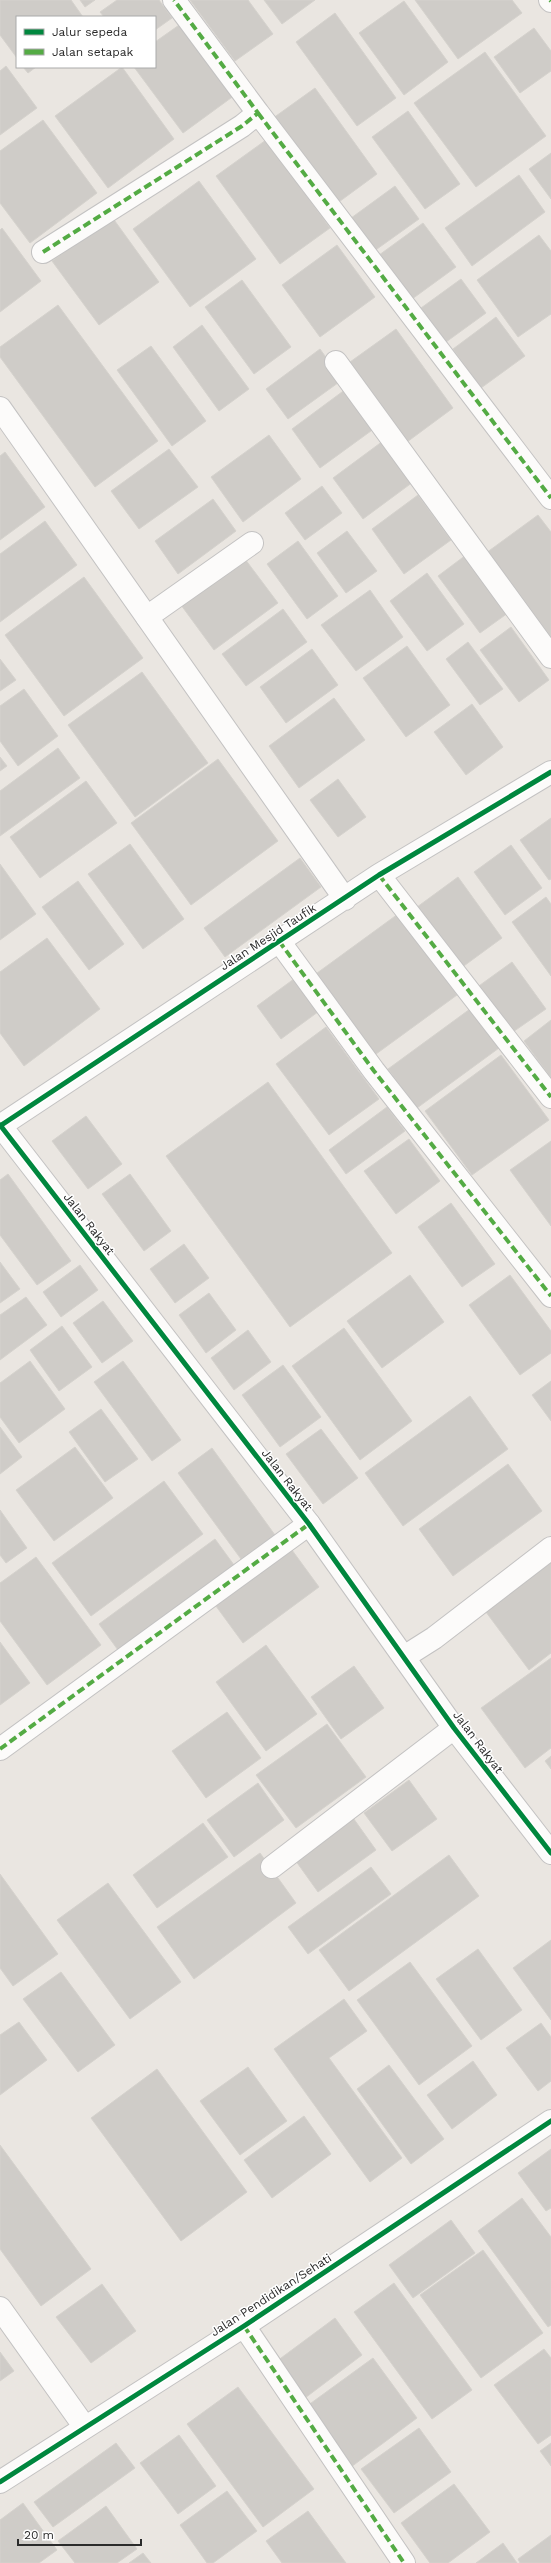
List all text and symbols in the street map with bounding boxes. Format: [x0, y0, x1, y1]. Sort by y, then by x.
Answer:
legend [16, 16, 156, 68]
text: Jalur sepeda [52, 25, 127, 39]
text: Jalan setapak [52, 45, 134, 59]
street label: Jalan Mesjid Taufik [217, 901, 319, 973]
street label: Jalan Rakyat [61, 1190, 117, 1258]
street label: Jalan Rakyat [259, 1446, 315, 1514]
street label: Jalan Rakyat [450, 1708, 506, 1776]
street label: Jalan Pendidikan/Sehati [208, 2251, 334, 2339]
scale bar [18, 2521, 141, 2547]
text: 20 m [24, 2528, 54, 2542]

